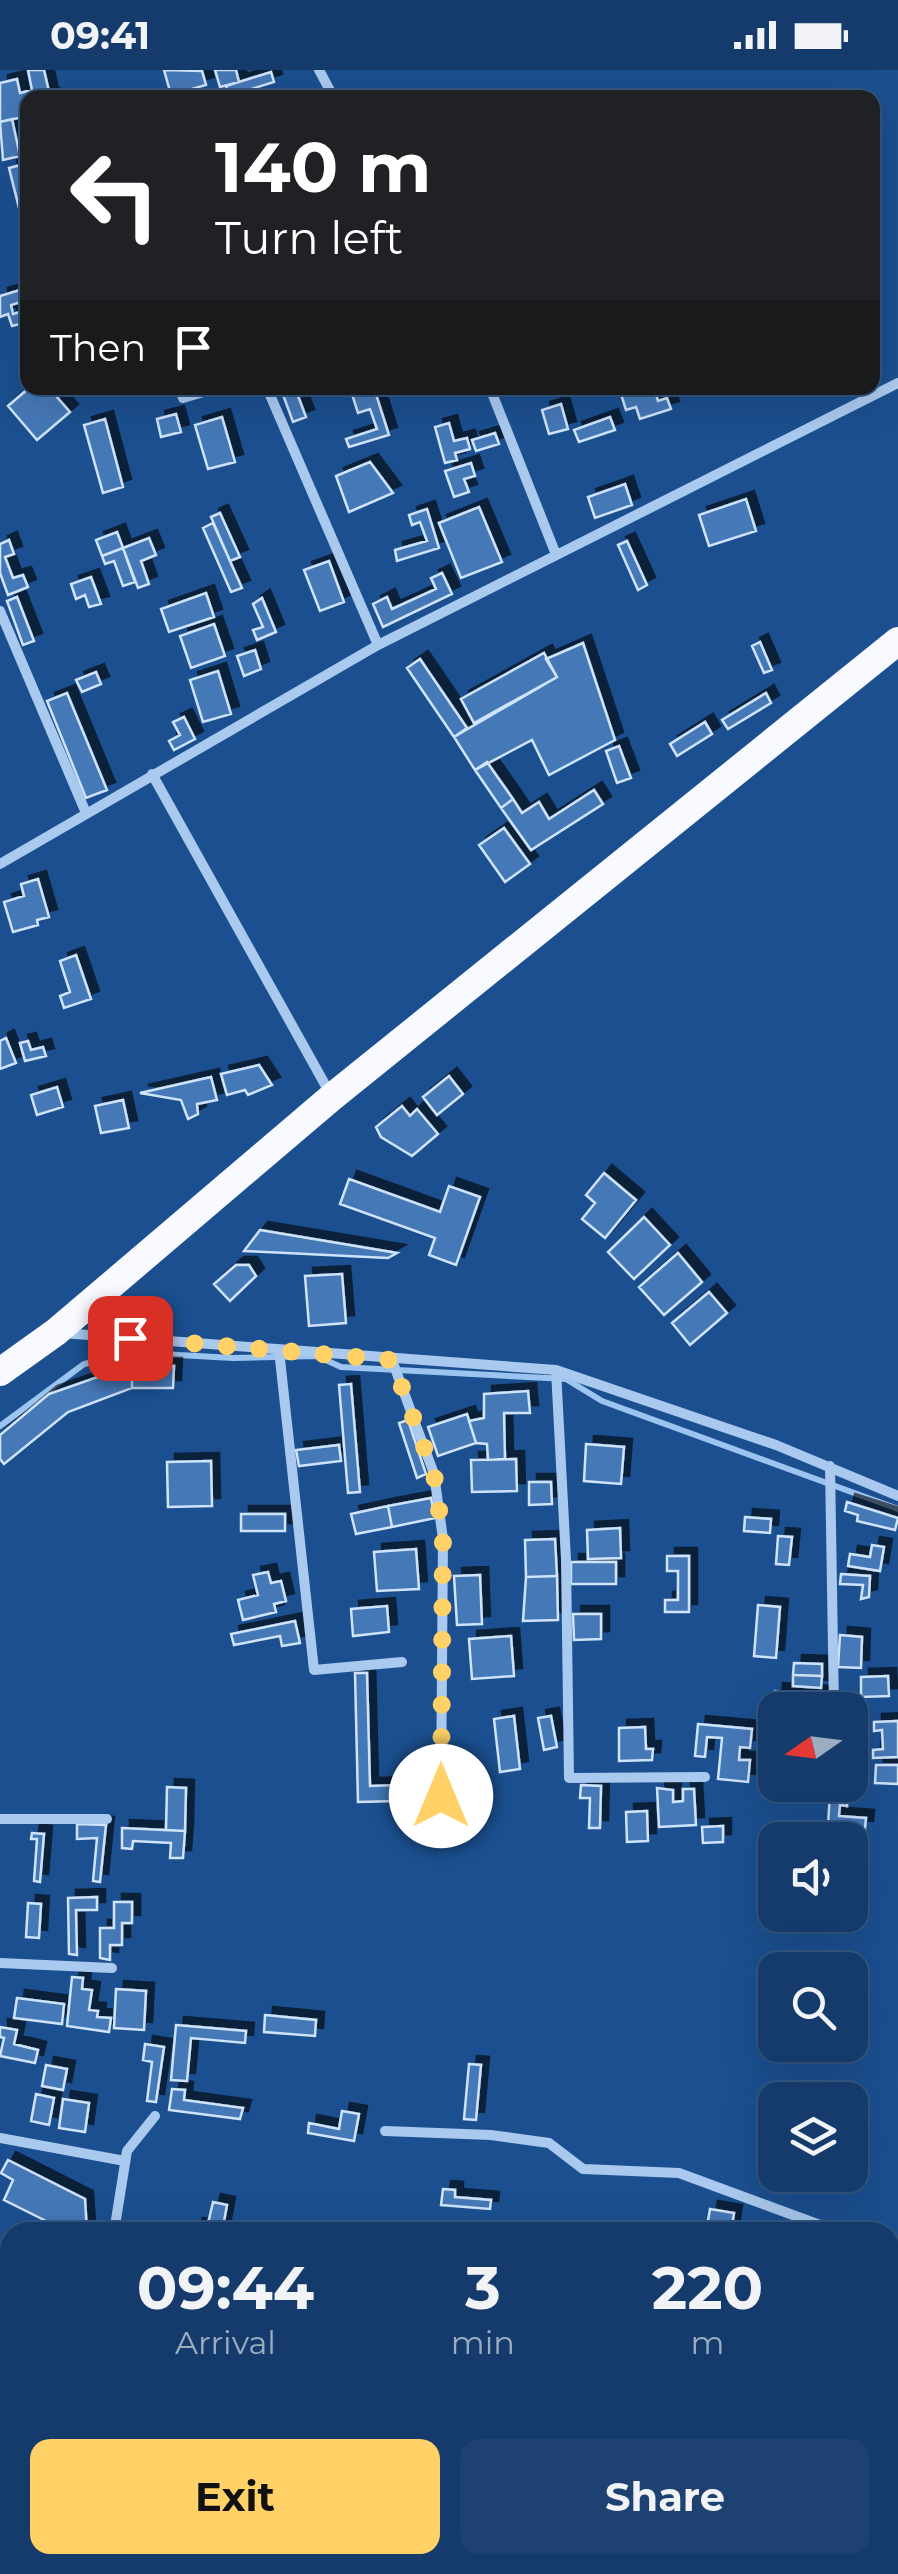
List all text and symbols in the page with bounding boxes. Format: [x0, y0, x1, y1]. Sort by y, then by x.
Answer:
text: 09:41 [50, 12, 150, 59]
text: 140 m [215, 124, 431, 210]
icon: left [50, 130, 180, 260]
text: Turn left [215, 210, 403, 265]
icon: arrive [166, 320, 221, 375]
text: Then [50, 324, 146, 371]
pin [88, 1296, 173, 1381]
icon: arrive [103, 1311, 158, 1366]
north arrow [758, 1692, 868, 1802]
map controls [758, 1692, 868, 2192]
position arrow [389, 1744, 493, 1848]
button: sound [758, 1822, 868, 1932]
button: search [758, 1952, 868, 2062]
button: layers [758, 2082, 868, 2192]
text: 09:44 [137, 2251, 314, 2324]
text: 3 [465, 2251, 501, 2324]
text: 220 [652, 2251, 763, 2324]
text: Arrival [175, 2323, 276, 2362]
text: min [451, 2323, 515, 2362]
text: m [691, 2323, 724, 2362]
button: Exit [30, 2439, 440, 2554]
button: Share [460, 2439, 870, 2554]

